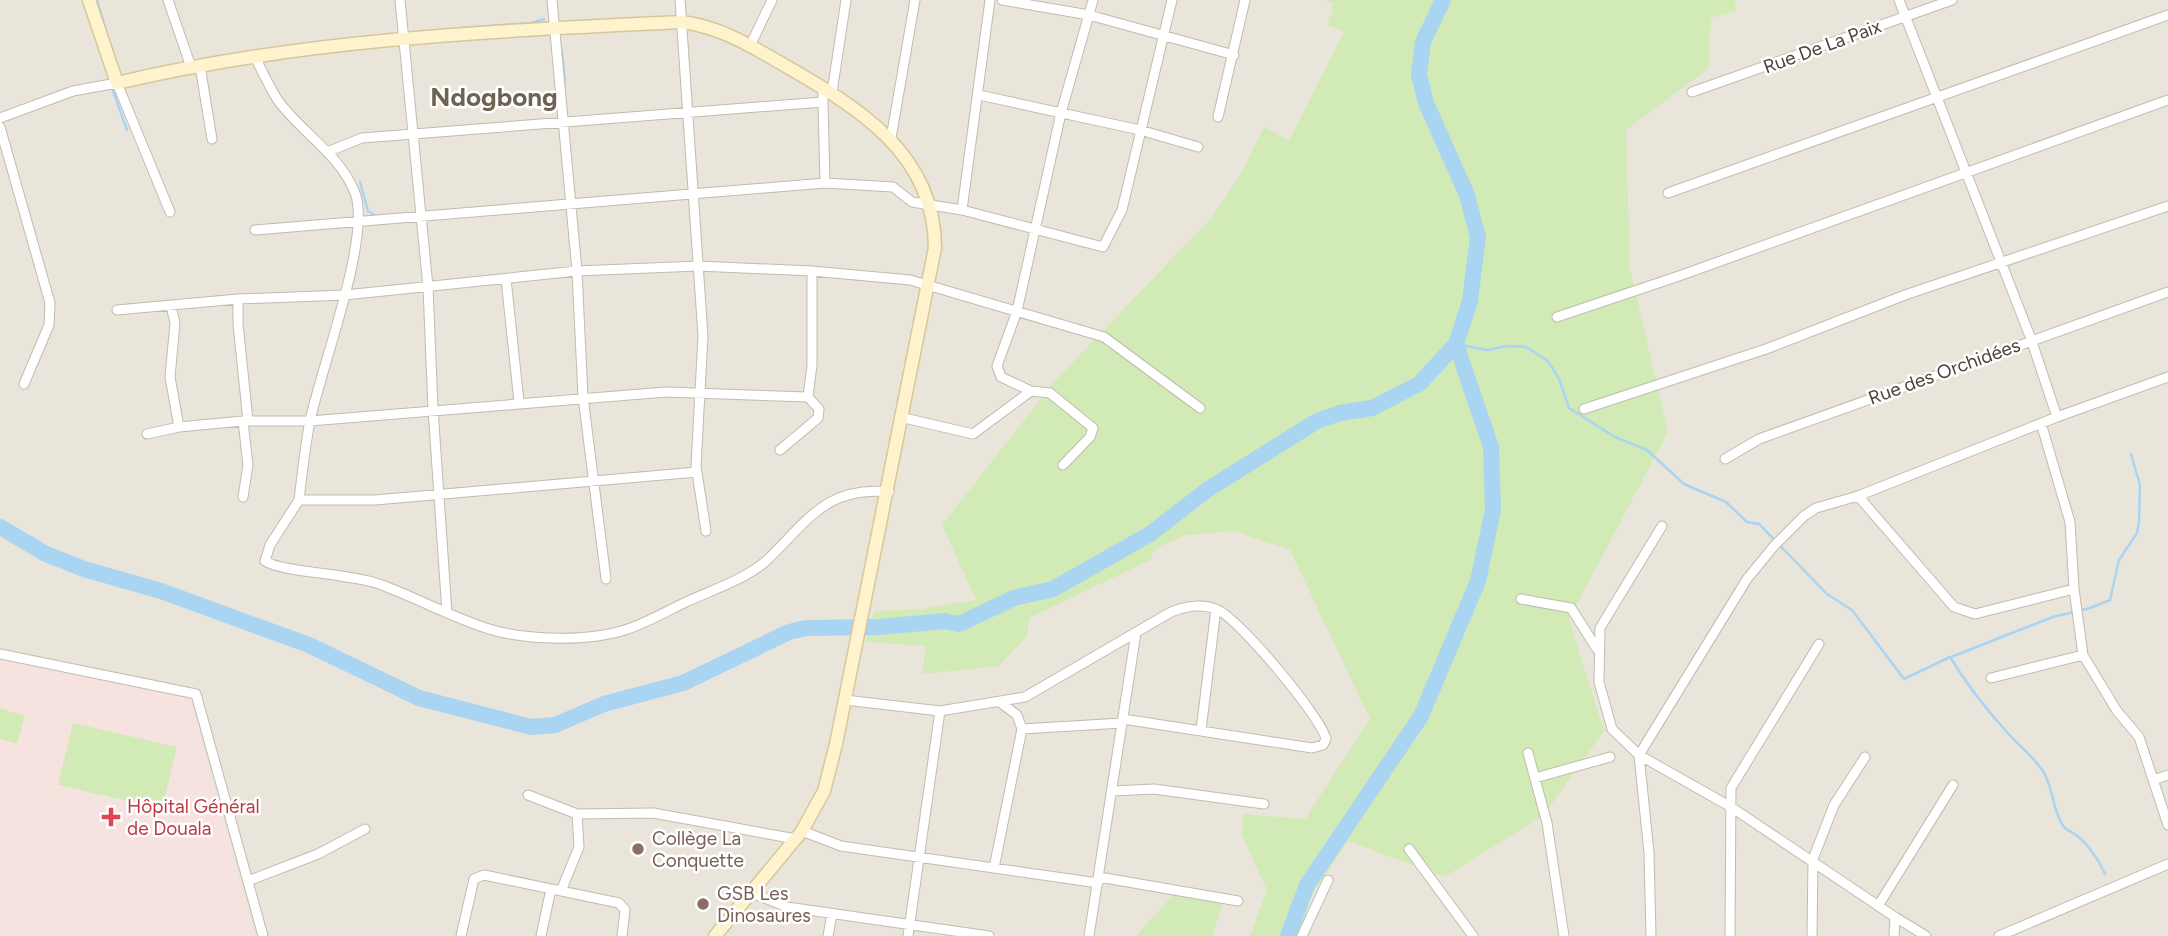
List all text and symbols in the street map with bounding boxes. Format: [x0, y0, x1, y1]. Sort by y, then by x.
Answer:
street label: Rue De La Paix [1760, 14, 1884, 78]
district label: Ndogbong [430, 81, 558, 113]
street label: Rue des Orchidées [1865, 333, 2023, 410]
place label: Hôpital Général de Douala [127, 795, 260, 840]
marker: Hôpital Général de Douala [101, 807, 121, 827]
place label: Collège La Conquette [652, 827, 744, 872]
marker: Collège La Conquette [630, 841, 646, 857]
place label: GSB Les Dinosaures [717, 882, 811, 927]
marker: GSB Les Dinosaures [695, 896, 711, 912]

